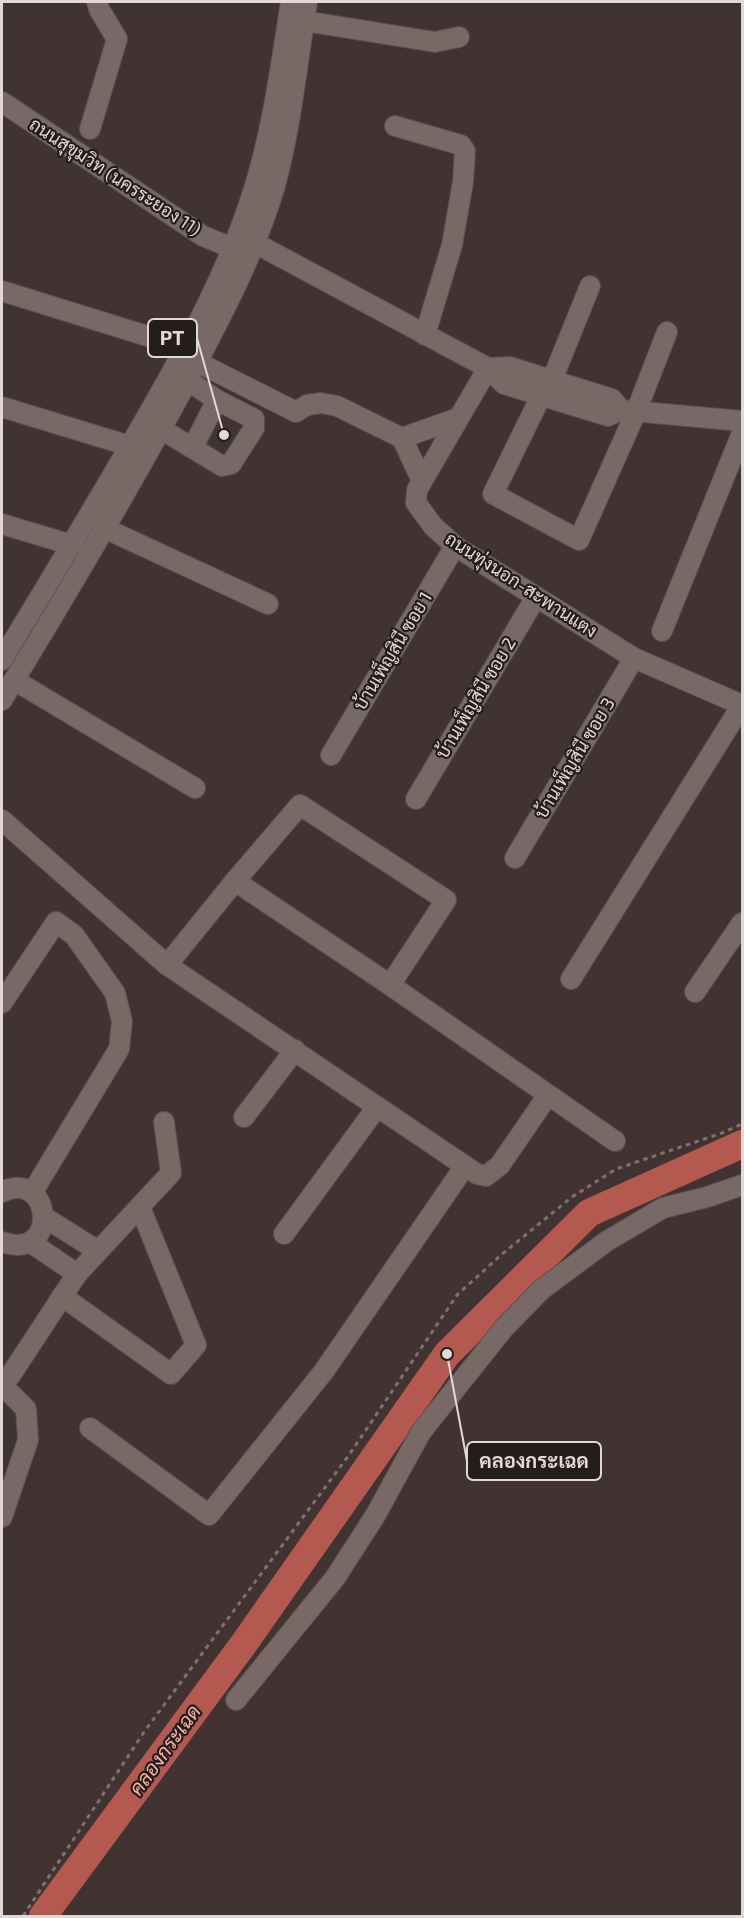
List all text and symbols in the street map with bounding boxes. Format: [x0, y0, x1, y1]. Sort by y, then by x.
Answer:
street label: ถนนสุขุมวิท (นครระยอง 11) [25, 112, 205, 242]
callout: PT [148, 319, 197, 357]
text: PT [160, 325, 184, 349]
street label: ถนนทุ่งนอก-สะพานแตง [440, 527, 602, 643]
street label: บ้านเพ็ญสินี ซอย 1 [346, 586, 437, 714]
street label: บ้านเพ็ญสินี ซอย 2 [429, 632, 521, 763]
street label: บ้านเพ็ญสินี ซอย 3 [528, 692, 620, 822]
callout: คลองกระเฉด [467, 1442, 601, 1480]
text: คลองกระเฉด [479, 1448, 589, 1472]
water label: คลองกระเฉด [123, 1700, 205, 1799]

